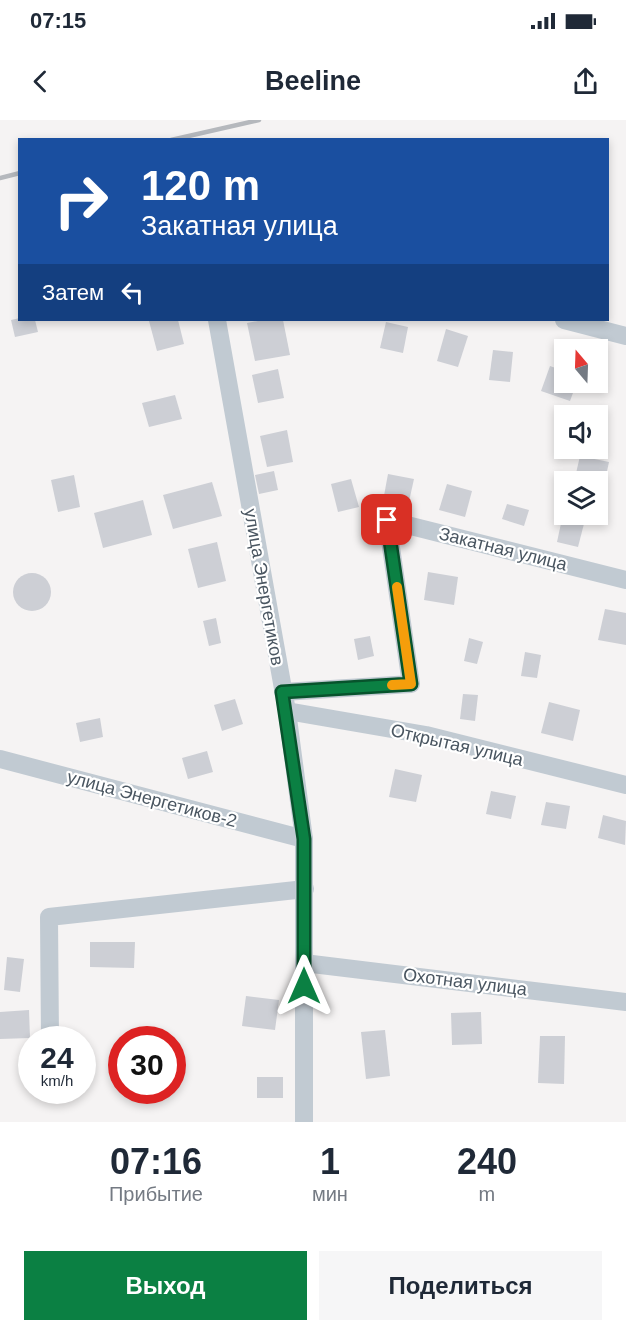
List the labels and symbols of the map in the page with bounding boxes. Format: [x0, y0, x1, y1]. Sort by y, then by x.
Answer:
north arrow [554, 339, 608, 393]
pin [361, 494, 412, 545]
street label: улица Энергетиков [240, 507, 288, 667]
street label: Закатная улица [437, 523, 570, 575]
street label: Открытая улица [389, 720, 526, 770]
street label: улица Энергетиков-2 [65, 767, 239, 831]
position arrow [272, 954, 336, 1018]
street label: Охотная улица [402, 964, 529, 1000]
speed limit sign: 30 [108, 1026, 186, 1104]

